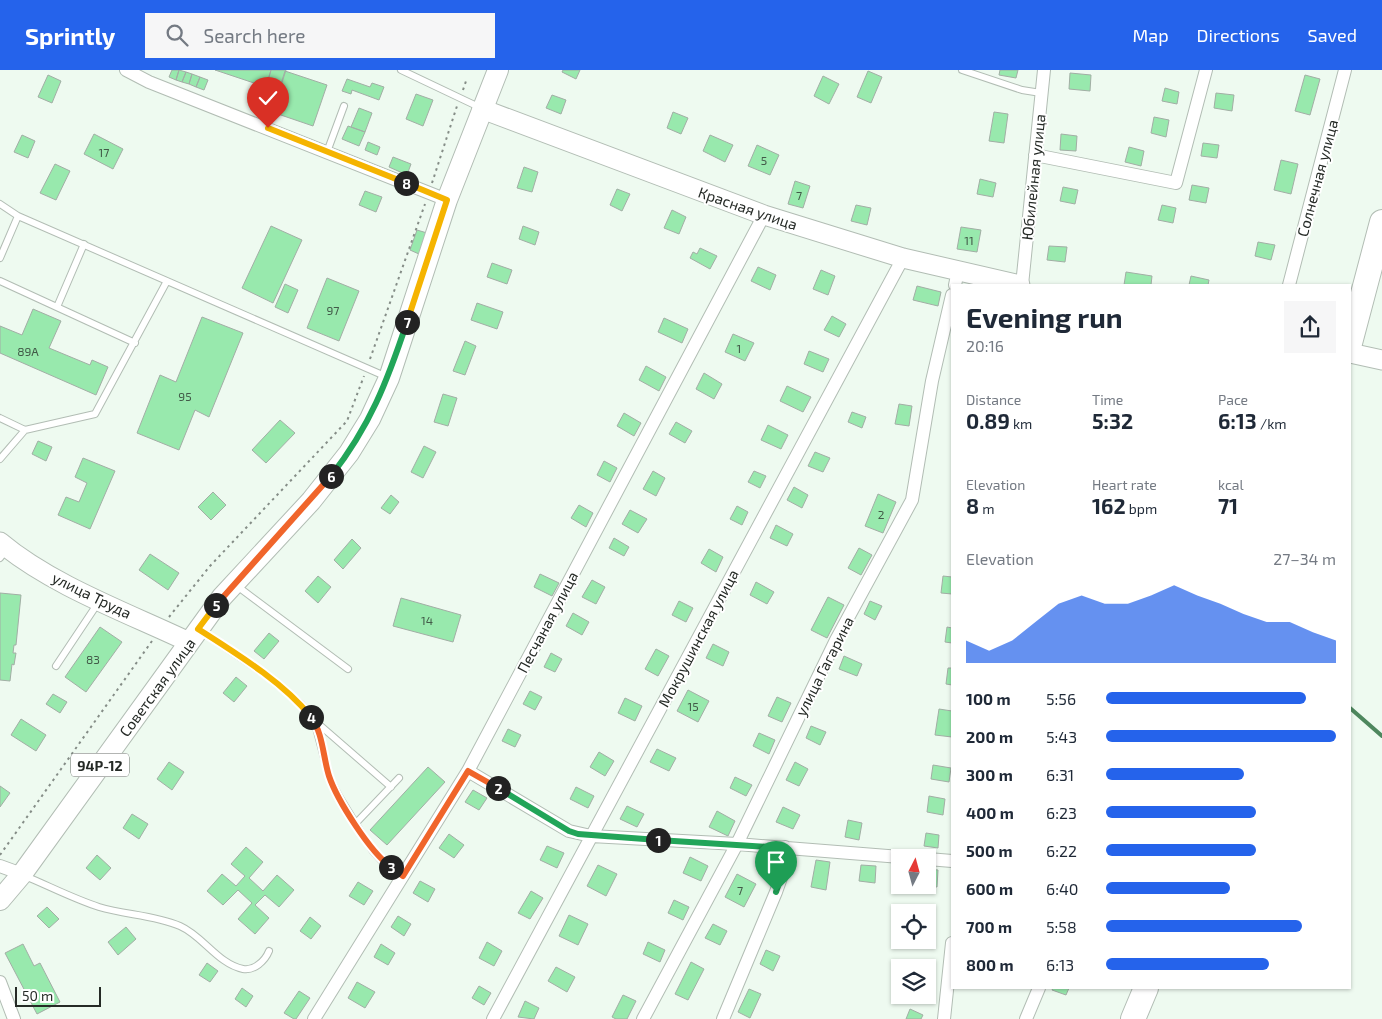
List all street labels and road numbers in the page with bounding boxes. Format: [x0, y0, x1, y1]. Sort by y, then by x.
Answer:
street label: Юбилейная улица [1017, 113, 1050, 241]
street label: Солнечная улица [1293, 117, 1342, 239]
street label: Красная улица [696, 183, 800, 234]
street label: Мокрушинская улица [654, 566, 743, 710]
street label: улица Труда [49, 568, 135, 623]
street label: Песчаная улица [513, 568, 582, 676]
street label: улица Гагарина [791, 613, 858, 719]
street label: Советская улица [115, 634, 200, 740]
road number: 94Р-12 [71, 754, 129, 776]

